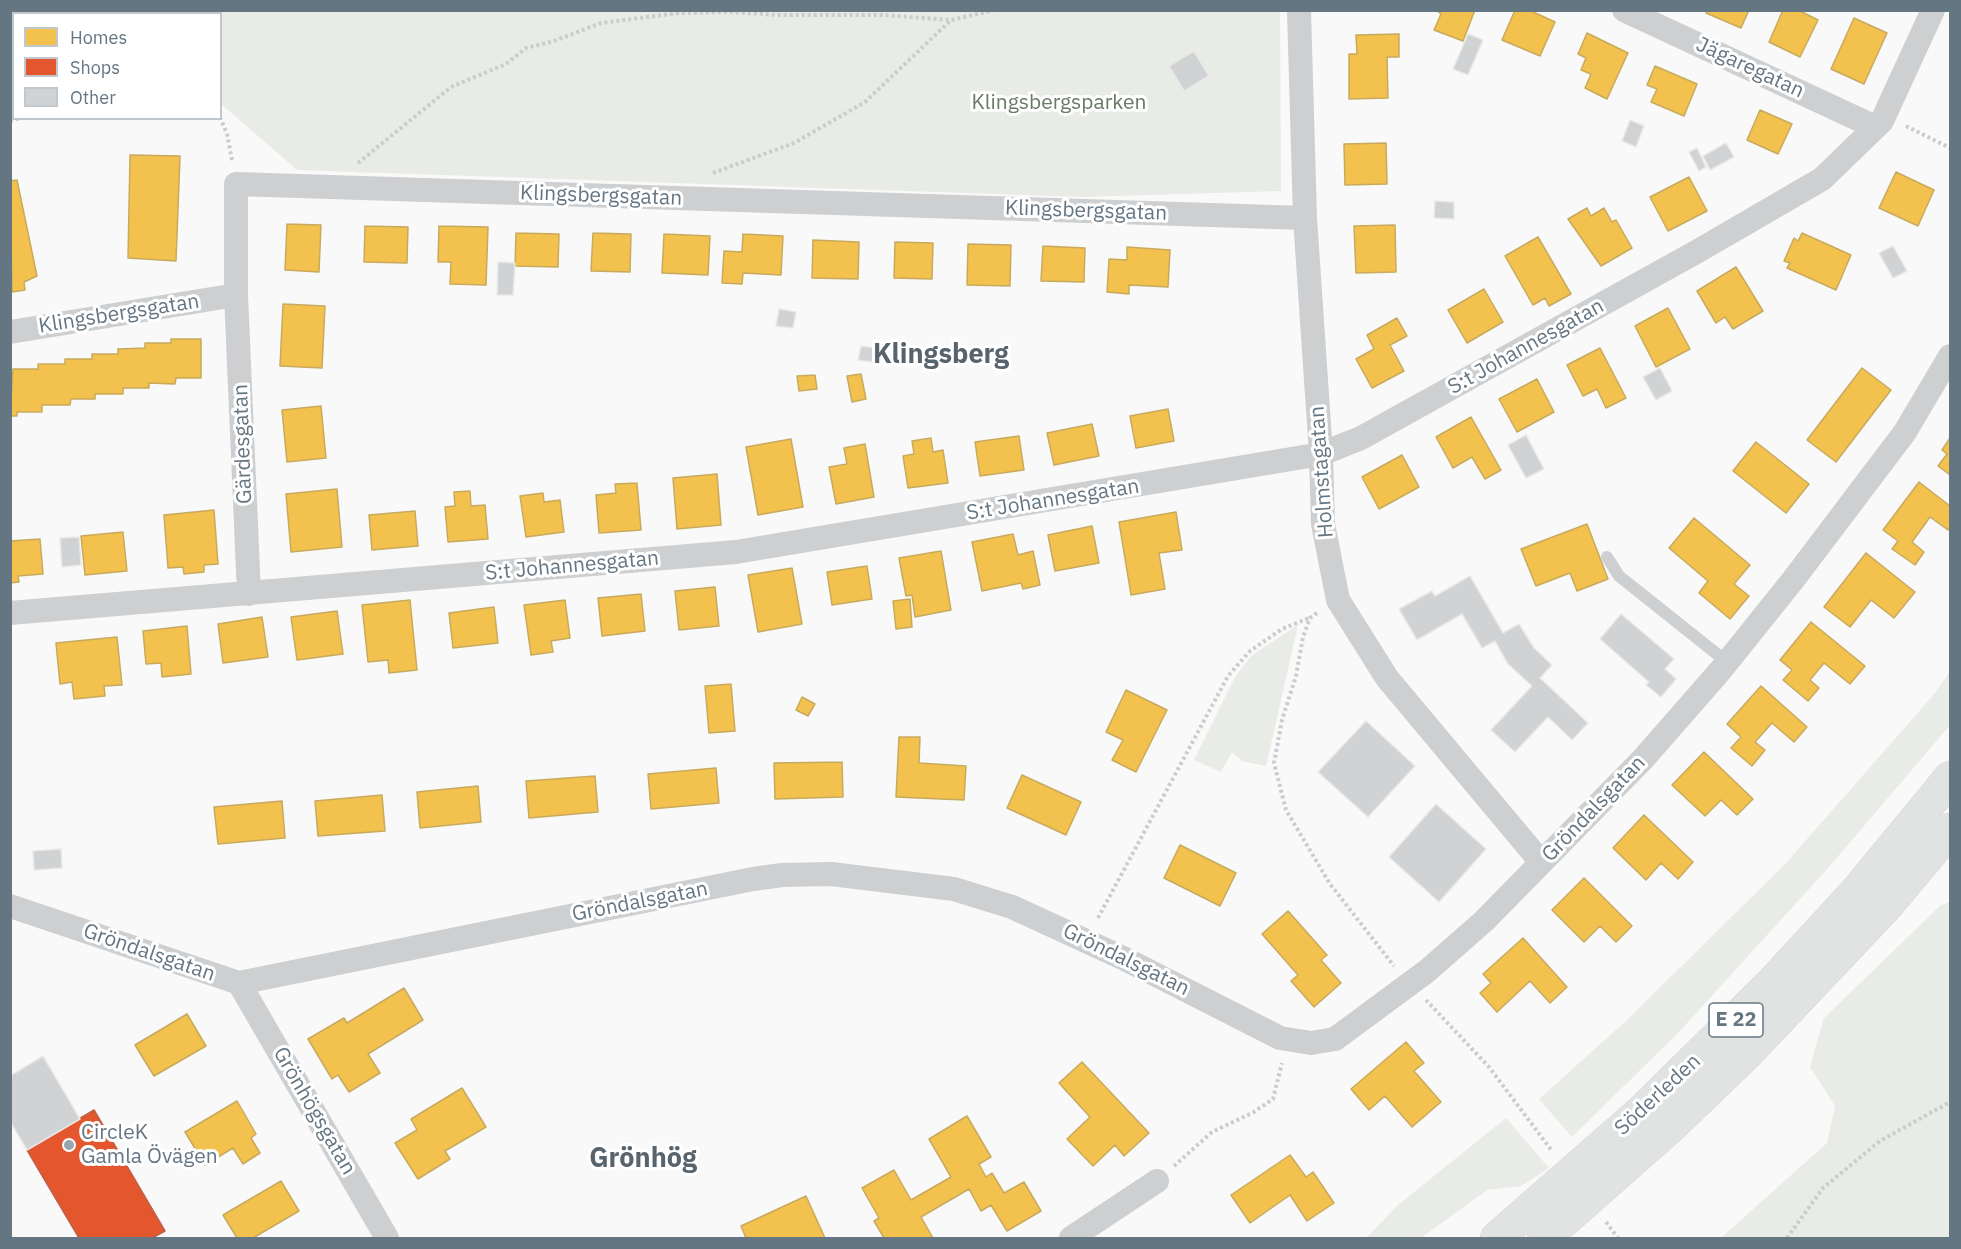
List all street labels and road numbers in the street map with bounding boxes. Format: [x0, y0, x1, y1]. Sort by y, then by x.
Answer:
street label: Jägaregatan [1692, 32, 1808, 104]
street label: Klingsbergsgatan [519, 181, 683, 211]
street label: Klingsbergsgatan [1004, 196, 1168, 226]
street label: Klingsbergsgatan [37, 289, 201, 339]
street label: S:t Johannesgatan [1444, 294, 1608, 400]
street label: Gärdesgatan [228, 384, 258, 504]
street label: Holmstagatan [1305, 405, 1339, 539]
street label: S:t Johannesgatan [965, 474, 1141, 526]
street label: S:t Johannesgatan [484, 546, 660, 586]
street label: Gröndalsgatan [1537, 751, 1651, 867]
street label: Gröndalsgatan [570, 876, 710, 928]
street label: Gröndalsgatan [1059, 918, 1193, 1002]
street label: Gröndalsgatan [80, 919, 218, 987]
road number: E 22 [1709, 1003, 1763, 1037]
street label: Grönhögsgatan [267, 1043, 361, 1179]
street label: Söderleden [1610, 1049, 1706, 1141]

